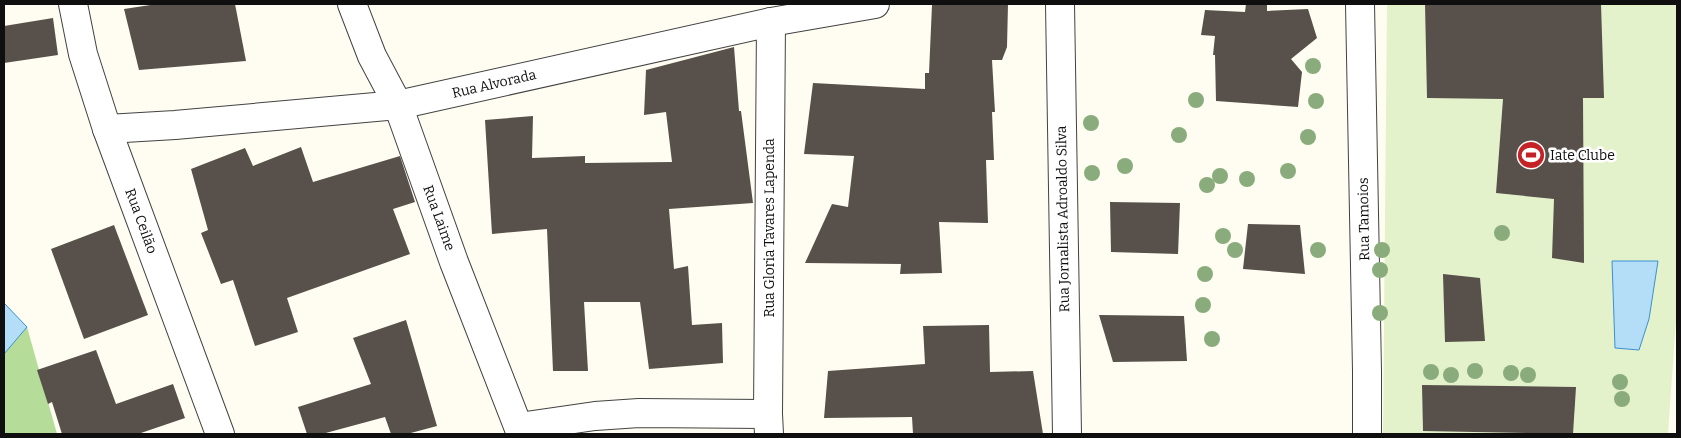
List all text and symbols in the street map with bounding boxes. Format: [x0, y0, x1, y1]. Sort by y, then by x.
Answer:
street label: Rua Alvorada [450, 66, 538, 102]
street label: Rua Jornalista Adroaldo Silva [1053, 125, 1073, 313]
street label: Rua Gloria Tavares Lapenda [761, 138, 778, 318]
sports icon: Iate Clube [1516, 140, 1546, 170]
place label: Iate Clube [1550, 147, 1615, 164]
street label: Rua Tamoios [1355, 177, 1373, 261]
street label: Rua Laime [419, 183, 459, 253]
street label: Rua Ceilão [121, 186, 161, 256]

